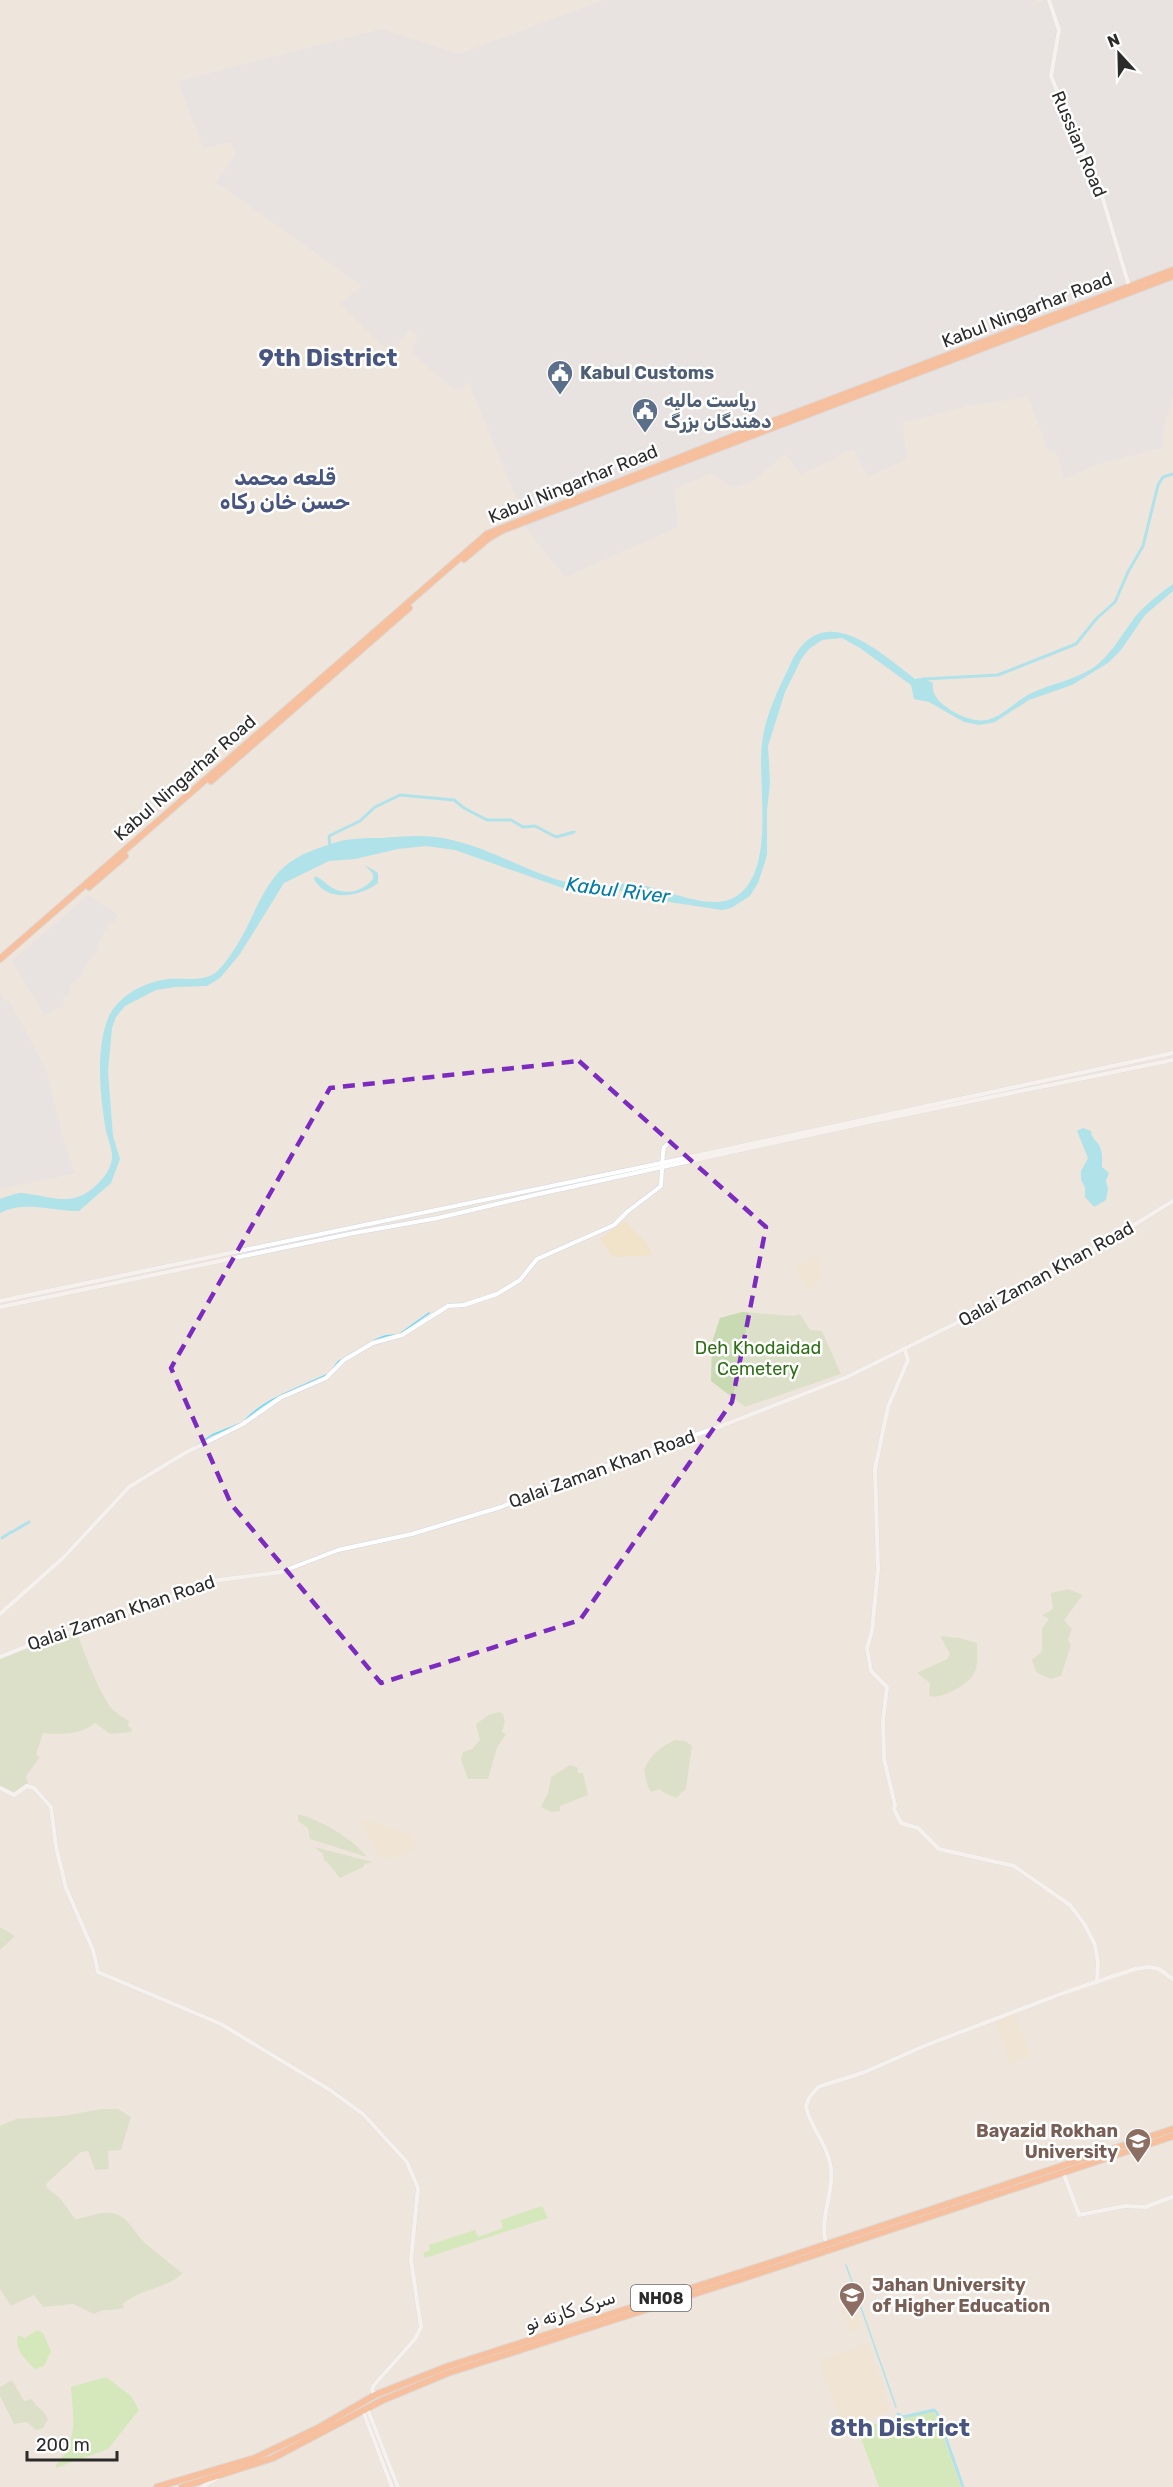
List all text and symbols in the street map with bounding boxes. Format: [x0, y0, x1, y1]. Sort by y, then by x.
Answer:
north arrow [1089, 24, 1149, 84]
text: N [1105, 30, 1122, 52]
street label: Russian Road [1047, 88, 1111, 200]
street label: Kabul Ningarhar Road [939, 267, 1115, 353]
district label: 9th District [259, 344, 397, 372]
public building icon: Kabul Customs [545, 358, 575, 396]
place label: Kabul Customs [580, 362, 714, 384]
place label: ریاست مالیه دهندگان بزرگ [664, 390, 771, 433]
public building icon: ریاست مالیه دهندگان بزرگ [630, 396, 660, 434]
street label: Kabul Ningarhar Road [485, 440, 661, 528]
district label: قلعه محمد حسن خان رکاه [220, 465, 350, 514]
street label: Kabul Ningarhar Road [110, 710, 260, 846]
water label: Kabul River [565, 872, 673, 908]
street label: Qalai Zaman Khan Road [955, 1217, 1137, 1331]
park label: Deh Khodaidad Cemetery [695, 1337, 821, 1380]
street label: Qalai Zaman Khan Road [506, 1425, 698, 1513]
street label: Qalai Zaman Khan Road [24, 1571, 218, 1655]
place label: Bayazid Rokhan University [976, 2120, 1118, 2163]
school or university icon: Bayazid Rokhan University [1123, 2126, 1153, 2164]
place label: Jahan University of Higher Education [872, 2274, 1050, 2317]
school or university icon: Jahan University of Higher Education [837, 2280, 867, 2318]
road number: NH08 [631, 2285, 691, 2311]
street label: سرک کارته نو [522, 2286, 618, 2336]
district label: 8th District [830, 2414, 970, 2442]
scale bar [27, 2424, 117, 2462]
text: 200 m [36, 2434, 90, 2456]

